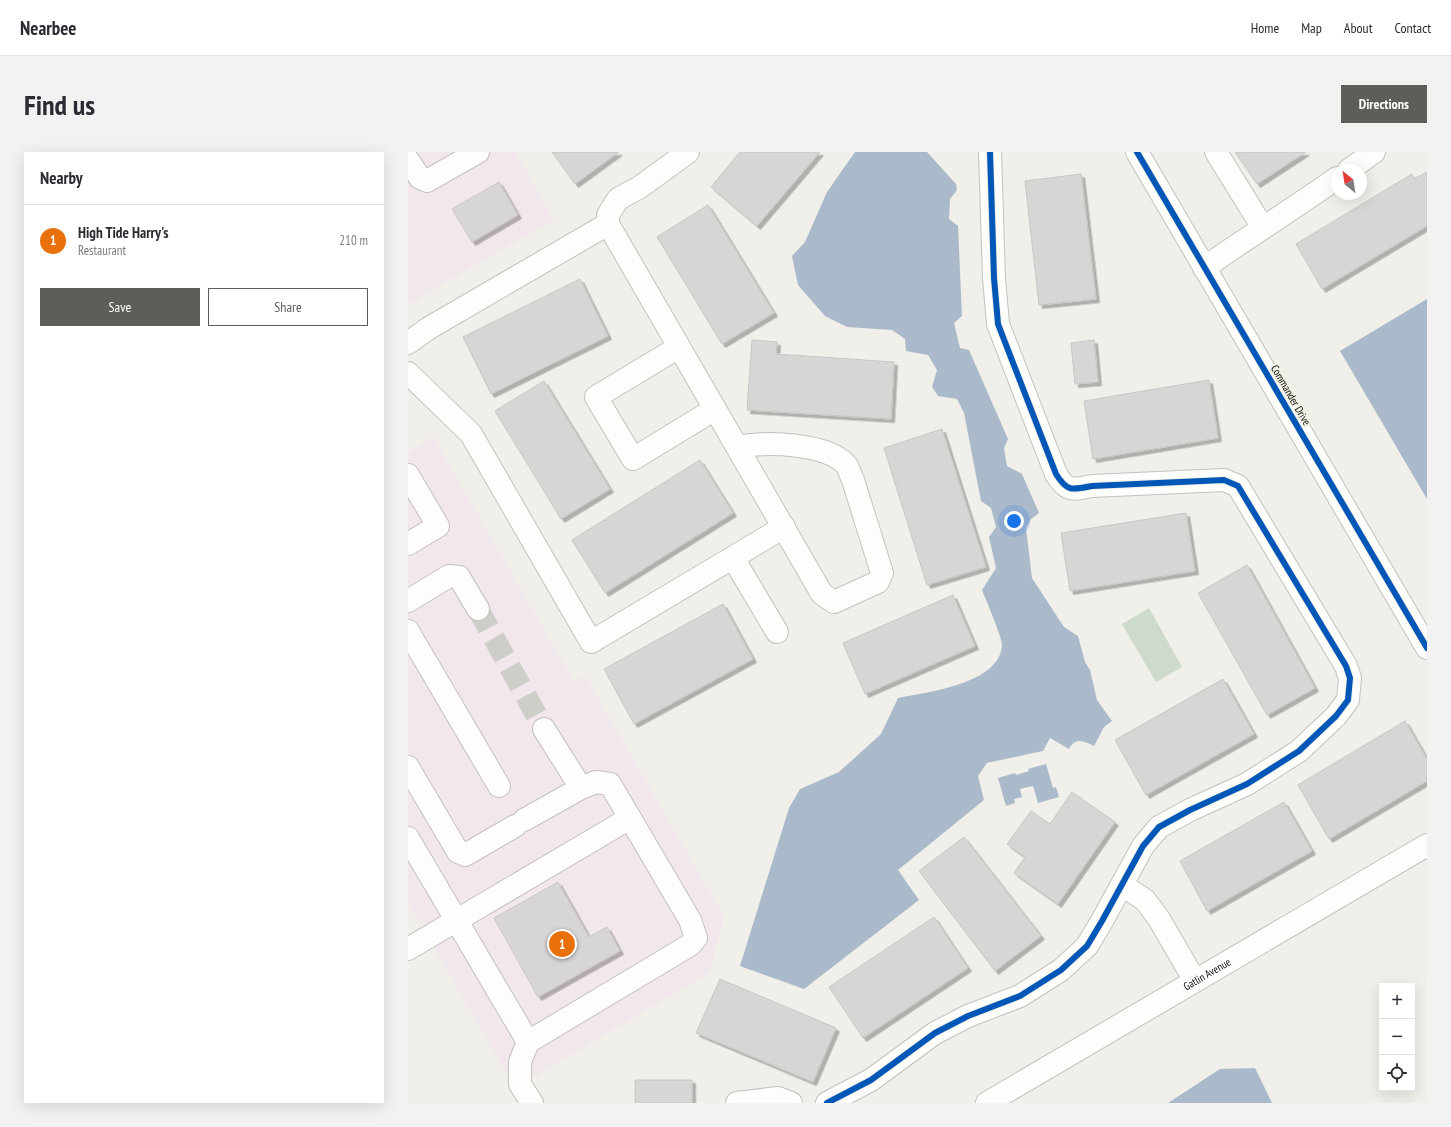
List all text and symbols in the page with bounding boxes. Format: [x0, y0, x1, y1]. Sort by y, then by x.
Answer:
text: Nearbee [20, 16, 77, 40]
text: Home [1251, 19, 1279, 37]
text: Map [1301, 19, 1322, 37]
text: About [1344, 19, 1373, 37]
text: Contact [1395, 19, 1431, 37]
button: Directions [1341, 85, 1427, 123]
text: Find us [24, 86, 95, 123]
north arrow [1331, 164, 1367, 200]
text: Nearby [40, 167, 83, 189]
text: High Tide Harry's [78, 223, 169, 242]
text: 1 [50, 232, 56, 249]
text: 210 m [339, 232, 368, 249]
text: Restaurant [78, 242, 126, 259]
button: Save [40, 288, 200, 326]
button: Share [208, 288, 368, 326]
street label: Commander Drive [1268, 362, 1314, 428]
your location [1004, 511, 1024, 531]
pin: 1 [549, 929, 575, 959]
street label: Gatlin Avenue [1181, 954, 1234, 993]
map controls [1379, 983, 1415, 1091]
button: + [1379, 983, 1415, 1019]
button: − [1379, 1019, 1415, 1055]
button: locate [1379, 1055, 1415, 1091]

